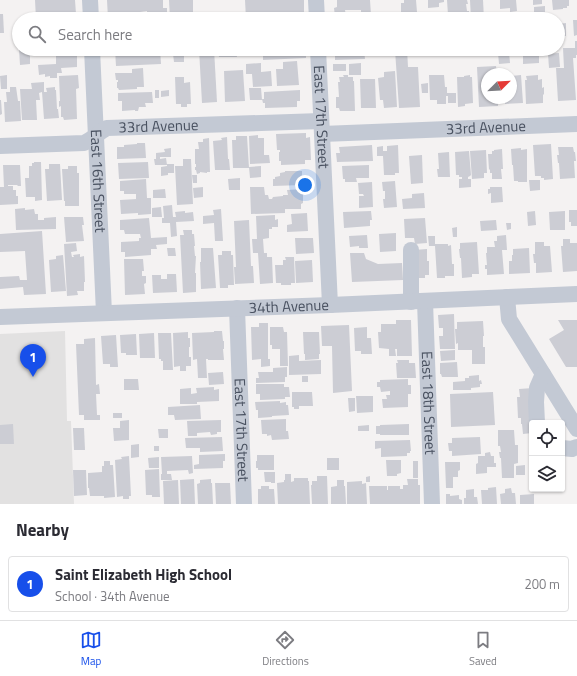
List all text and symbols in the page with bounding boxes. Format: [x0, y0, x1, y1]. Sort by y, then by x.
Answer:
search box [12, 12, 565, 56]
icon: search [26, 23, 48, 45]
text: Search here [58, 23, 132, 46]
street label: East 17th Street [308, 65, 336, 170]
north arrow [481, 68, 517, 104]
street label: 33rd Avenue [118, 113, 199, 139]
street label: 33rd Avenue [445, 114, 526, 140]
street label: East 16th Street [85, 129, 112, 234]
your location [295, 175, 315, 195]
street label: 34th Avenue [248, 293, 329, 319]
pin: 1 [20, 344, 46, 377]
street label: East 18th Street [416, 351, 442, 456]
street label: East 17th Street [229, 378, 255, 483]
map controls [529, 420, 565, 492]
button: locate [529, 420, 565, 456]
button: layers [529, 456, 565, 492]
text: Nearby [16, 517, 69, 543]
text: Saint Elizabeth High School [55, 563, 232, 586]
text: 1 [26, 574, 34, 594]
text: 200 m [524, 574, 560, 594]
text: School · 34th Avenue [55, 586, 170, 606]
tab: Map [80, 629, 102, 669]
tab: Directions [262, 629, 309, 669]
tab: Saved [469, 629, 497, 669]

